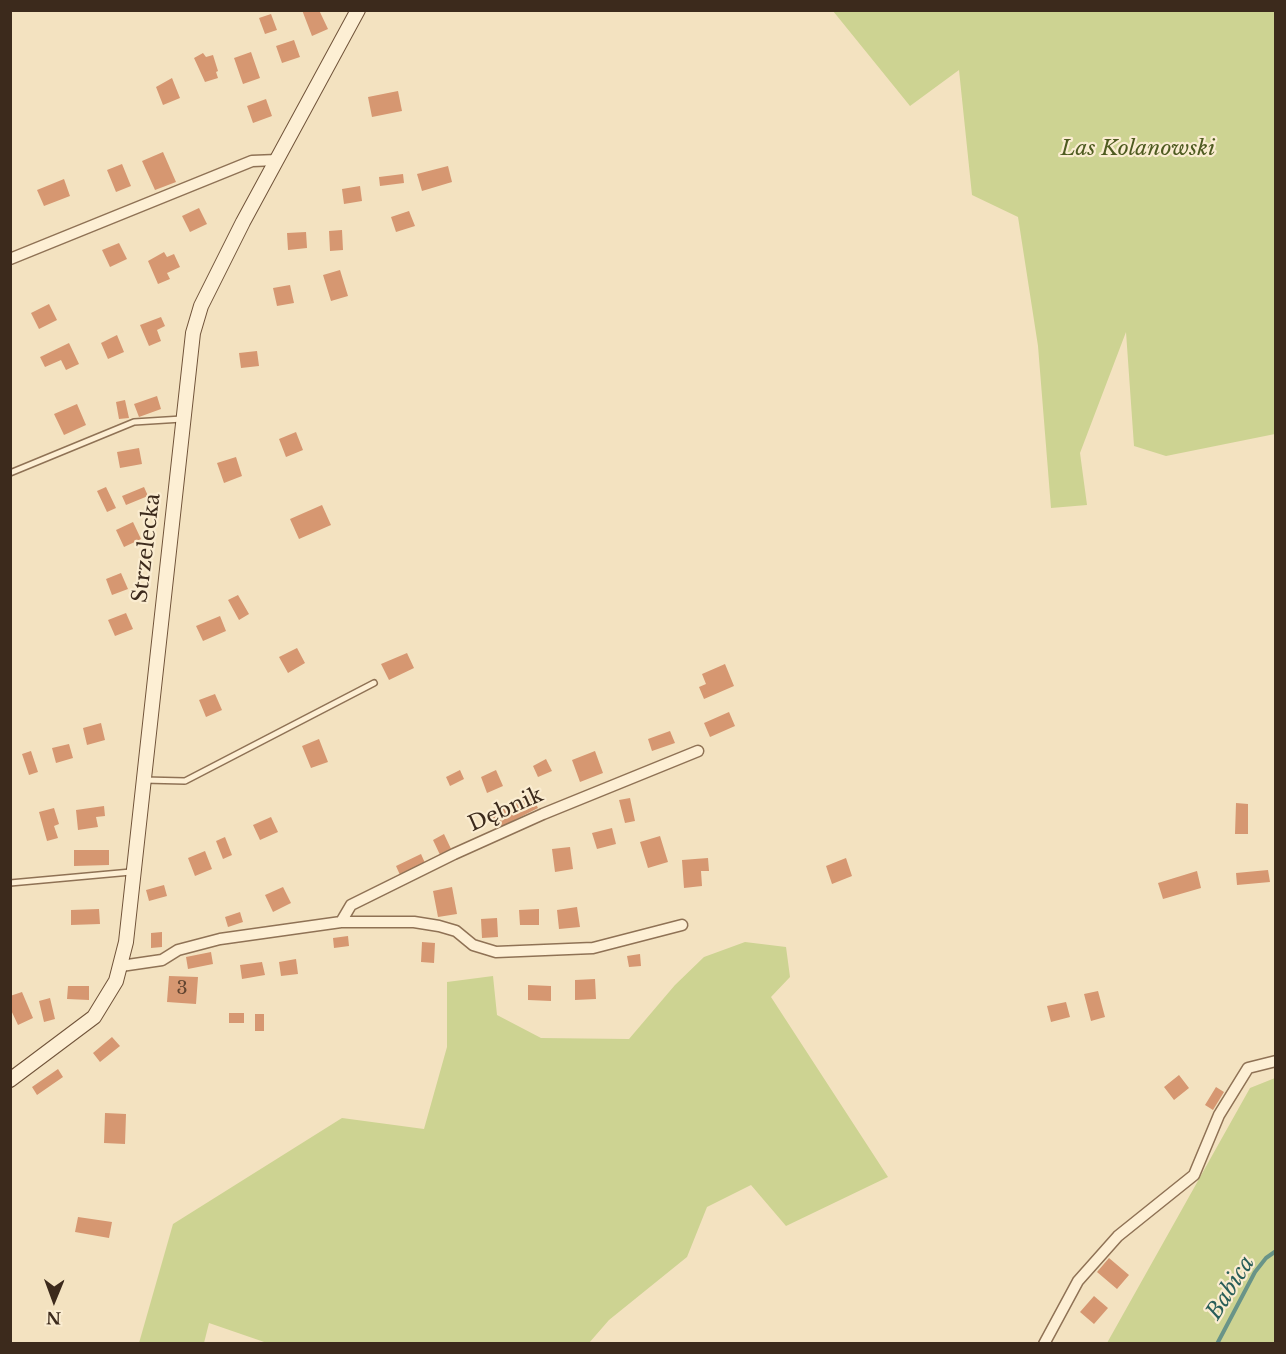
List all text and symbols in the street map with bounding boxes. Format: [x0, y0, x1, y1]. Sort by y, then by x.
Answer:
park label: Las Kolanowski [1061, 136, 1215, 162]
street label: Strzelecka [128, 492, 166, 604]
street label: Dębnik [465, 782, 547, 838]
house number: 3 [176, 978, 188, 1000]
water label: Babica [1201, 1251, 1261, 1325]
north arrow [24, 1270, 84, 1330]
text: N [46, 1308, 61, 1328]

